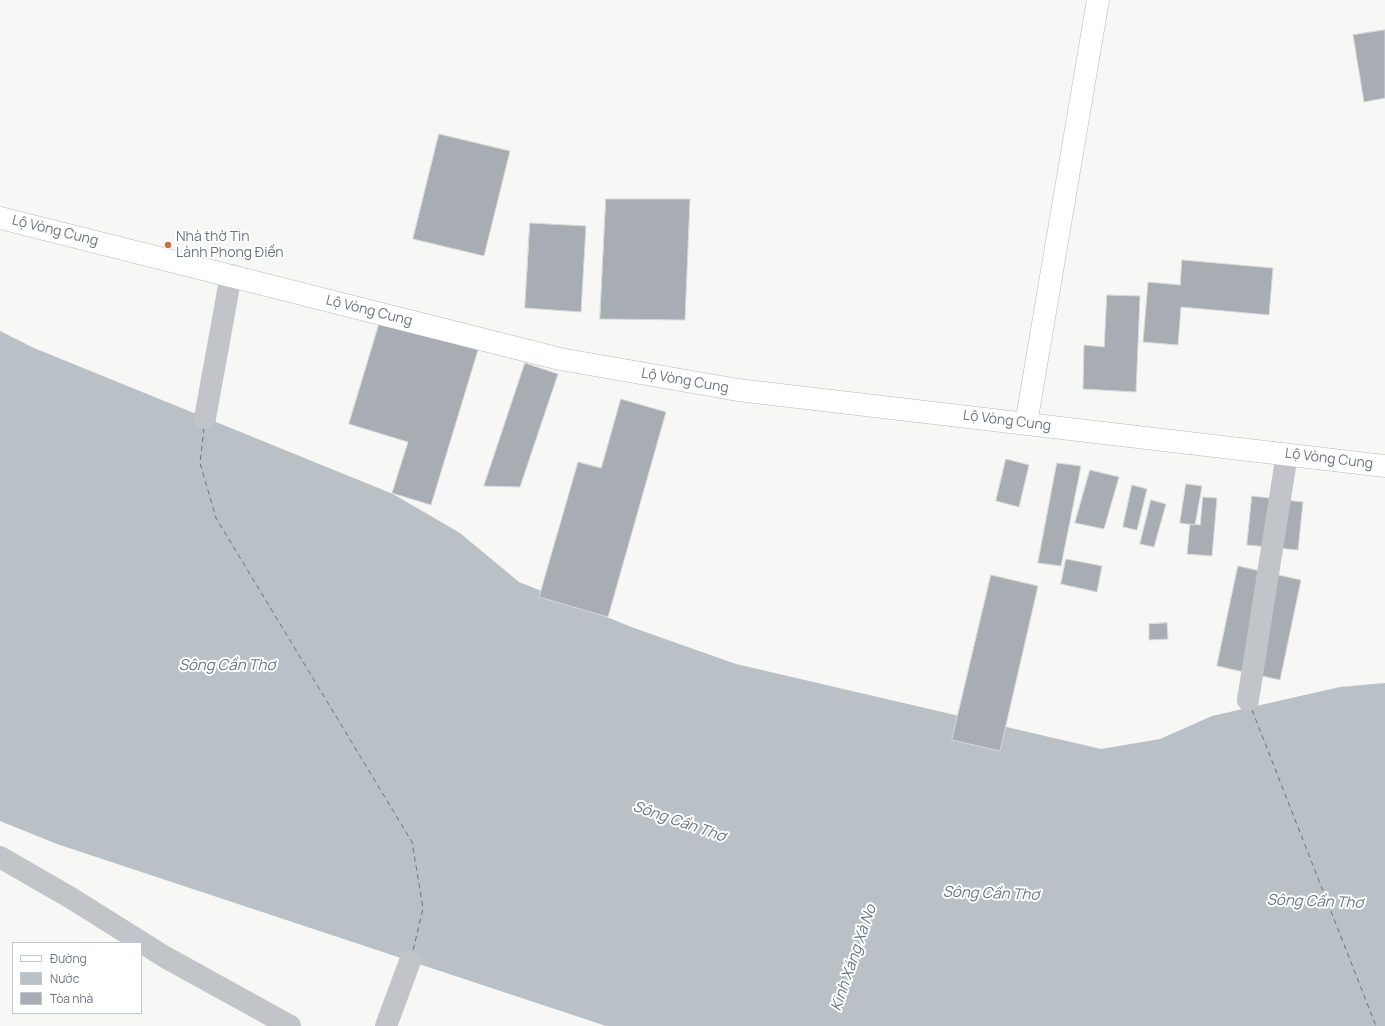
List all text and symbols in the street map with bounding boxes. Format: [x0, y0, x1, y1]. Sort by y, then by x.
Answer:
street label: Lộ Vòng Cung [10, 212, 100, 250]
place label: Nhà thờ Tin Lành Phong Điền [176, 229, 284, 262]
marker: Nhà thờ Tin Lành Phong Điền [163, 240, 173, 250]
street label: Lộ Vòng Cung [324, 292, 414, 330]
street label: Lộ Vòng Cung [640, 365, 730, 397]
street label: Lộ Vòng Cung [962, 407, 1052, 435]
street label: Lộ Vòng Cung [1284, 445, 1374, 473]
water label: Sông Cần Thơ [179, 657, 275, 675]
water label: Sông Cần Thơ [630, 798, 728, 846]
water label: Sông Cần Thơ [942, 883, 1040, 905]
water label: Sông Cần Thơ [1266, 891, 1364, 913]
water label: Kinh Xáng Xà No [827, 903, 881, 1013]
legend [12, 942, 142, 1014]
text: Đường [50, 950, 87, 967]
text: Nước [50, 970, 79, 987]
text: Tòa nhà [50, 990, 93, 1007]

